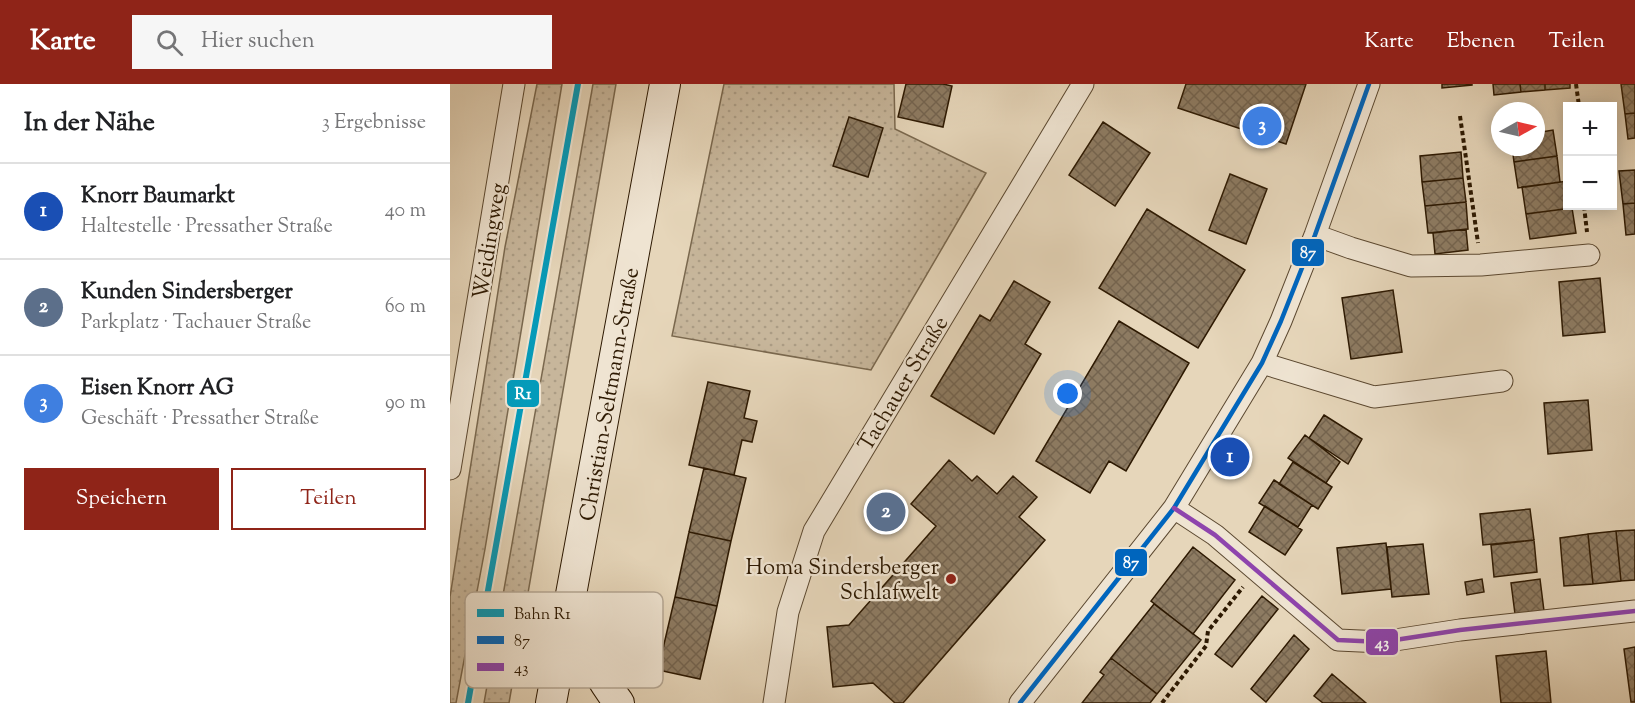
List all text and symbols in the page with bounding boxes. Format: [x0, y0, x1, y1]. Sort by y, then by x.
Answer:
search box [132, 15, 552, 69]
text: Karte [30, 22, 96, 62]
icon: search [153, 26, 186, 59]
text: Hier suchen [201, 26, 315, 58]
text: Karte [1364, 27, 1414, 57]
text: Ebenen [1447, 27, 1515, 57]
text: Teilen [1548, 27, 1605, 57]
north arrow [1491, 102, 1545, 156]
map controls [1563, 102, 1617, 210]
button: + [1563, 102, 1617, 156]
pin: 3 [1242, 104, 1282, 148]
text: In der Nähe [24, 105, 155, 142]
text: 3 Ergebnisse [322, 109, 426, 138]
button: − [1563, 156, 1617, 210]
text: Knorr Baumarkt [81, 181, 235, 213]
street label: Weidingweg [466, 181, 516, 302]
text: 1 [40, 197, 47, 226]
text: 40 m [385, 197, 426, 226]
text: Haltestelle · Pressather Straße [81, 213, 333, 242]
line badge: 87 [1291, 238, 1325, 267]
text: 87 [1300, 243, 1317, 266]
street label: Christian-Seltmann-Straße [573, 265, 649, 524]
text: Kunden Sindersberger [81, 277, 293, 309]
text: 2 [39, 293, 48, 322]
text: 60 m [385, 293, 426, 322]
text: Parkplatz · Tachauer Straße [81, 309, 311, 338]
street label: Tachauer Straße [852, 311, 958, 458]
text: Eisen Knorr AG [81, 373, 234, 405]
line badge: R1 [506, 379, 540, 408]
your location [1053, 379, 1082, 408]
text: R1 [515, 384, 532, 407]
text: 3 [39, 389, 48, 418]
text: 90 m [385, 389, 426, 418]
text: Geschäft · Pressather Straße [81, 405, 319, 434]
pin: 1 [1210, 434, 1250, 479]
button: Speichern [24, 468, 219, 530]
button: Teilen [231, 468, 426, 530]
pin: 2 [866, 490, 906, 534]
line badge: 87 [1114, 548, 1148, 577]
place label: Homa Sindersberger Schlafwelt [746, 553, 939, 610]
text: 87 [1123, 553, 1140, 576]
marker: Homa Sindersberger Schlafwelt [944, 572, 958, 586]
legend [465, 592, 663, 688]
text: Bahn R1 [514, 604, 571, 627]
line badge: 43 [1365, 628, 1399, 656]
text: 87 [514, 631, 530, 654]
text: 43 [1374, 633, 1390, 656]
text: 43 [514, 658, 529, 681]

